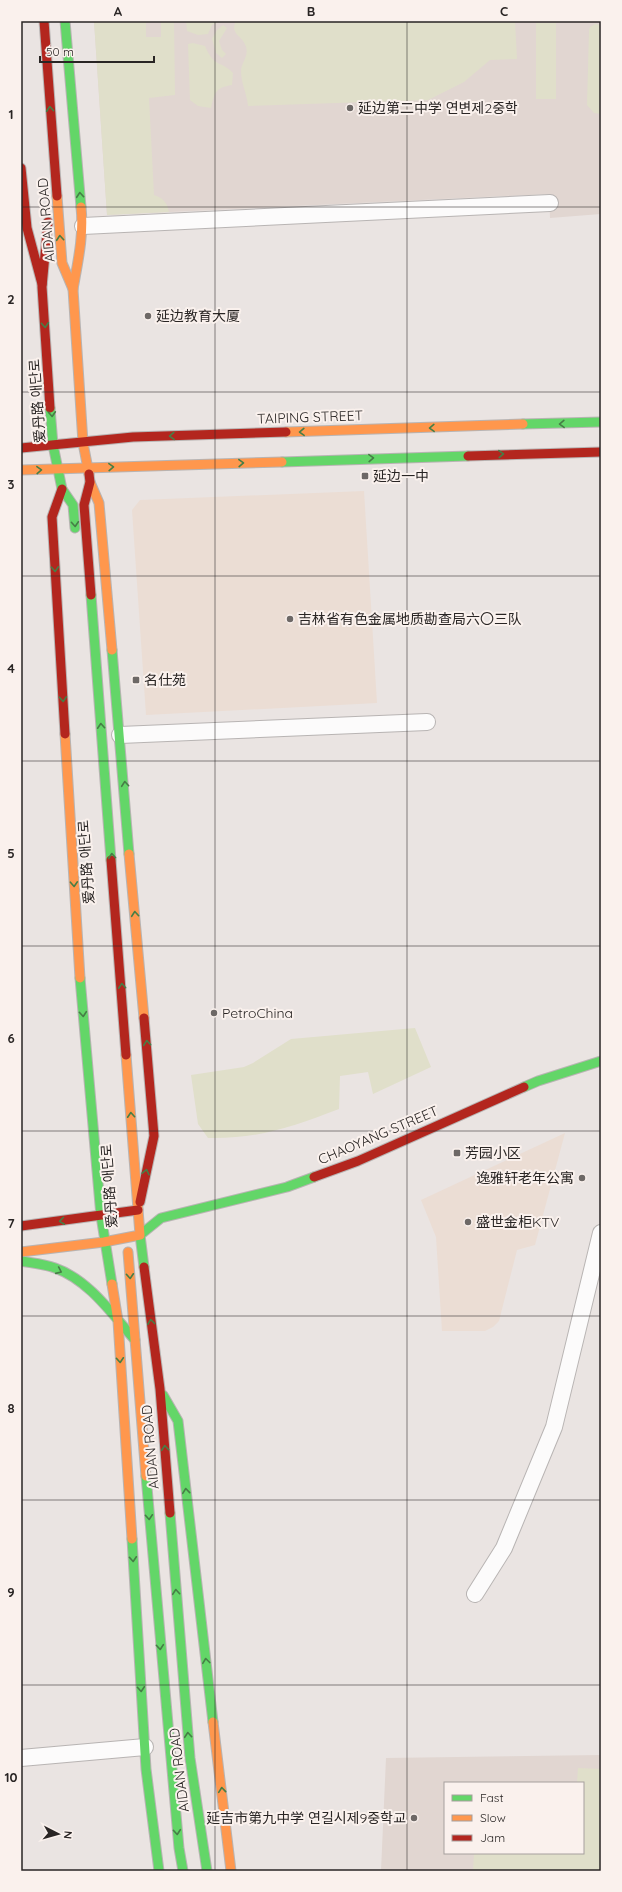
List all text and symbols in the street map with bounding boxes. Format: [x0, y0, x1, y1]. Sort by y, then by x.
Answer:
text: A [114, 3, 123, 19]
text: B [307, 3, 315, 19]
text: C [500, 3, 508, 19]
scale bar [40, 38, 154, 64]
text: 50 m [46, 44, 74, 59]
place label: 延边第二中学 연변제2중학 [358, 99, 518, 117]
marker: 延边第二中学 연변제2중학 [345, 103, 355, 113]
text: 1 [8, 106, 14, 122]
one-way arrow [46, 106, 55, 112]
street label: AIDAN ROAD [33, 177, 59, 263]
one-way arrow [76, 192, 85, 198]
one-way arrow [56, 235, 65, 241]
text: 2 [7, 291, 15, 307]
place label: 延边教育大厦 [156, 307, 240, 325]
marker: 延边教育大厦 [143, 311, 153, 321]
one-way arrow [41, 322, 50, 328]
street label: 爱丹路 애단로 [25, 358, 49, 444]
street label: TAIPING STREET [257, 406, 363, 428]
one-way arrow [47, 411, 56, 417]
one-way arrow [559, 419, 565, 428]
one-way arrow [429, 423, 435, 432]
one-way arrow [299, 427, 305, 436]
one-way arrow [169, 432, 175, 440]
one-way arrow [498, 450, 504, 459]
one-way arrow [368, 454, 374, 463]
one-way arrow [238, 458, 244, 467]
one-way arrow [108, 463, 114, 471]
one-way arrow [36, 466, 42, 474]
place label: 延边一中 [373, 467, 429, 485]
marker: 延边一中 [360, 471, 370, 481]
text: 3 [8, 476, 15, 492]
one-way arrow [70, 521, 79, 527]
one-way arrow [51, 566, 60, 572]
place label: 吉林省有色金属地质勘查局六〇三队 [298, 610, 522, 628]
marker: 吉林省有色金属地质勘查局六〇三队 [285, 614, 295, 624]
text: 4 [7, 660, 15, 676]
place label: 名仕苑 [144, 671, 186, 689]
marker: 名仕苑 [131, 675, 141, 685]
one-way arrow [59, 696, 67, 702]
one-way arrow [97, 723, 106, 729]
one-way arrow [120, 781, 129, 787]
street label: 爱丹路 애단로 [74, 819, 98, 905]
text: 5 [7, 845, 15, 861]
one-way arrow [107, 853, 116, 859]
one-way arrow [69, 881, 78, 887]
one-way arrow [131, 911, 140, 917]
one-way arrow [117, 983, 126, 989]
place label: PetroChina [222, 1004, 293, 1022]
marker: PetroChina [209, 1008, 219, 1018]
one-way arrow [78, 1011, 87, 1017]
text: 6 [7, 1030, 15, 1046]
one-way arrow [142, 1040, 151, 1046]
street label: CHAOYANG STREET [315, 1102, 441, 1168]
one-way arrow [127, 1112, 136, 1118]
street label: 爱丹路 애단로 [97, 1143, 121, 1229]
place label: 芳园小区 [465, 1144, 521, 1162]
marker: 芳园小区 [452, 1148, 462, 1158]
one-way arrow [142, 1169, 150, 1175]
place label: 逸雅轩老年公寓 [476, 1169, 574, 1187]
marker: 逸雅轩老年公寓 [577, 1173, 587, 1183]
place label: 盛世金柜KTV [476, 1213, 559, 1231]
text: 7 [7, 1215, 15, 1231]
one-way arrow [59, 1216, 65, 1225]
marker: 盛世金柜KTV [463, 1217, 473, 1227]
one-way arrow [55, 1266, 62, 1274]
one-way arrow [126, 1273, 135, 1279]
one-way arrow [147, 1319, 156, 1325]
one-way arrow [116, 1357, 125, 1363]
text: 8 [7, 1400, 15, 1416]
street label: AIDAN ROAD [137, 1404, 163, 1490]
one-way arrow [160, 1445, 169, 1451]
one-way arrow [182, 1488, 191, 1494]
one-way arrow [144, 1514, 153, 1520]
one-way arrow [128, 1556, 137, 1562]
text: 9 [7, 1584, 15, 1600]
one-way arrow [172, 1589, 181, 1595]
one-way arrow [156, 1644, 165, 1650]
one-way arrow [202, 1658, 211, 1664]
one-way arrow [136, 1686, 145, 1692]
street label: AIDAN ROAD [165, 1727, 193, 1813]
one-way arrow [184, 1732, 193, 1738]
text: 10 [4, 1769, 18, 1785]
legend [444, 1782, 584, 1854]
one-way arrow [217, 1787, 226, 1794]
text: Fast [480, 1790, 504, 1805]
place label: 延吉市第九中学 연길시제9중학교 [206, 1809, 406, 1827]
text: Slow [480, 1810, 506, 1825]
marker: 延吉市第九中学 연길시제9중학교 [409, 1813, 419, 1823]
north arrow [38, 1814, 78, 1854]
one-way arrow [173, 1829, 182, 1835]
text: N [61, 1830, 75, 1840]
text: Jam [480, 1830, 505, 1845]

